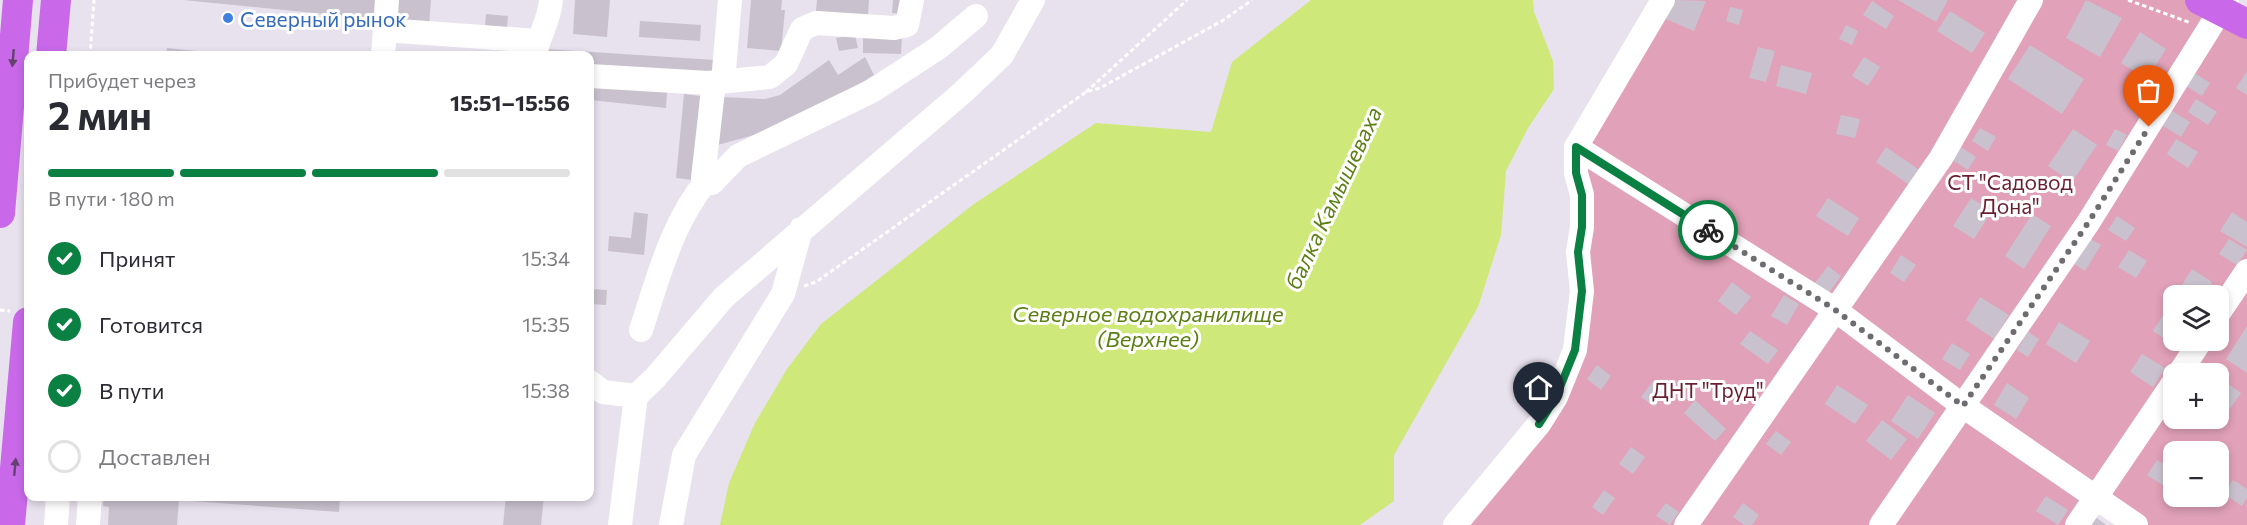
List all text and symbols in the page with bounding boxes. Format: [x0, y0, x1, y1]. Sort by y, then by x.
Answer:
place label: Северный рынок [240, 6, 406, 31]
marker: Северный рынок [221, 11, 235, 25]
one-way arrow [8, 49, 18, 68]
pin [2123, 65, 2174, 127]
text: Прибудет через [48, 68, 196, 92]
icon: bag [2132, 74, 2165, 107]
text: 15:51–15:56 [450, 89, 570, 116]
text: 2 мин [48, 90, 152, 138]
water label: балка Камышеваха [1279, 102, 1387, 294]
park label: СТ "Садовод Дона" [1947, 169, 2073, 218]
text: В пути · 180 m [48, 186, 175, 210]
courier [1678, 200, 1738, 260]
icon: bike [1692, 214, 1725, 247]
icon: check [48, 242, 81, 275]
text: Принят [99, 245, 175, 272]
text: 15:34 [522, 246, 570, 270]
map controls [2163, 285, 2229, 507]
button: layers [2163, 285, 2229, 351]
water label: Северное водохранилище (Верхнее) [1012, 300, 1284, 352]
icon: check [48, 308, 81, 341]
text: Готовится [99, 311, 203, 338]
text: 15:35 [522, 312, 570, 336]
pin [1513, 362, 1564, 424]
button: + [2163, 363, 2229, 429]
icon: home [1522, 371, 1555, 404]
icon: check [48, 374, 81, 407]
text: В пути [99, 377, 164, 404]
park label: ДНТ "Труд" [1652, 377, 1764, 402]
text: 15:38 [522, 378, 570, 402]
button: − [2163, 441, 2229, 507]
text: Доставлен [99, 443, 211, 470]
one-way arrow [10, 457, 20, 476]

